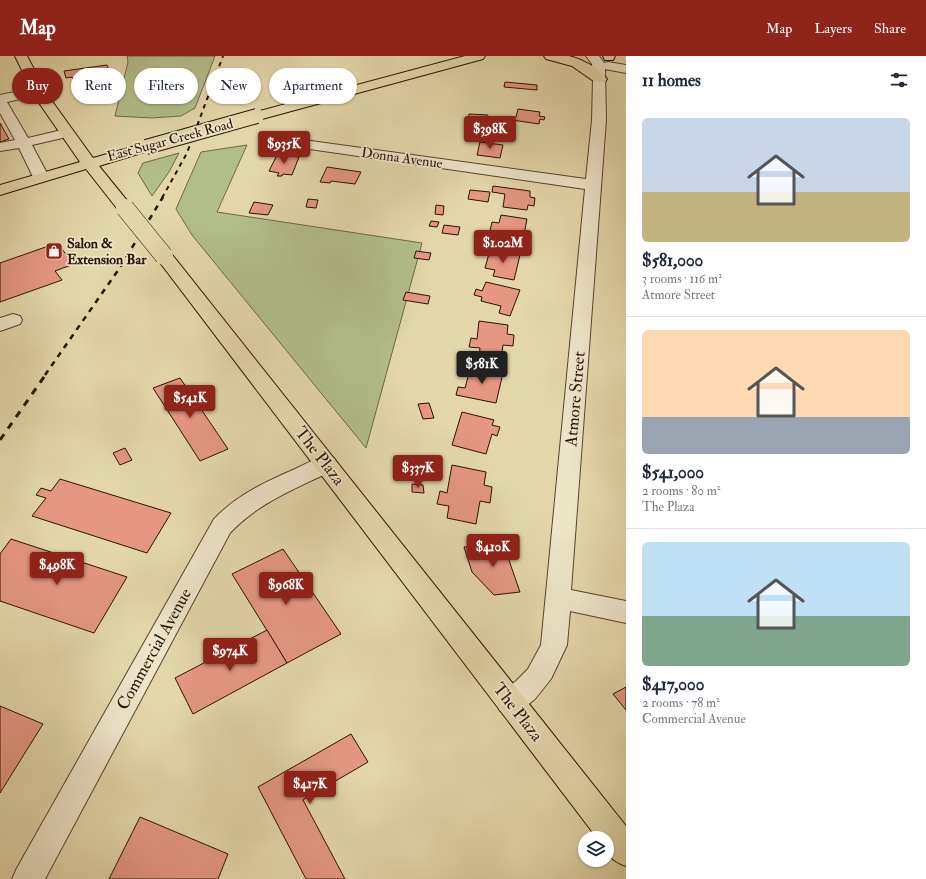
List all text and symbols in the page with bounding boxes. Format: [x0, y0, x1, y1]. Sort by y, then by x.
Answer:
text: Map [20, 16, 56, 40]
text: Map [766, 20, 792, 37]
text: Layers [814, 20, 852, 37]
text: Share [874, 20, 906, 37]
chip: Buy [12, 68, 63, 104]
chip: Rent [71, 68, 126, 104]
chip: Filters [134, 68, 198, 104]
chip: New [206, 68, 261, 104]
chip: Apartment [269, 68, 357, 104]
icon: filters [888, 69, 910, 91]
text: 11 homes [642, 70, 701, 91]
street label: East Sugar Creek Road [105, 115, 235, 165]
pin: $398K [462, 116, 518, 150]
text: $398K [473, 121, 507, 137]
pin: $935K [256, 131, 312, 165]
text: $935K [267, 136, 301, 152]
street label: Donna Avenue [360, 144, 444, 172]
icon: home [740, 144, 812, 216]
pin: $1.02M [470, 230, 536, 264]
place label: Salon & Extension Bar [67, 235, 147, 268]
text: $1.02M [483, 235, 523, 251]
shop icon: Salon & Extension Bar [44, 241, 64, 261]
text: $581,000 [642, 250, 703, 271]
text: 3 rooms · 116 m² [642, 271, 722, 287]
text: Atmore Street [642, 287, 715, 303]
street label: Atmore Street [560, 350, 590, 449]
pin: $581K [454, 351, 510, 385]
text: $581K [466, 356, 498, 372]
icon: home [740, 356, 812, 428]
pin: $541K [162, 385, 218, 419]
text: $541K [173, 390, 207, 406]
street label: The Plaza [291, 422, 350, 490]
pin: $337K [390, 455, 446, 489]
text: $337K [402, 460, 434, 476]
text: $541,000 [642, 462, 704, 483]
text: 2 rooms · 80 m² [642, 483, 720, 499]
text: The Plaza [642, 499, 695, 515]
pin: $410K [465, 534, 521, 568]
text: $410K [476, 539, 510, 555]
pin: $498K [29, 552, 85, 586]
text: $498K [39, 557, 75, 573]
icon: home [740, 568, 812, 640]
pin: $968K [258, 572, 314, 606]
text: $968K [268, 577, 304, 593]
street label: Commercial Avenue [112, 584, 196, 714]
pin: $974K [202, 638, 258, 672]
text: $974K [212, 643, 248, 659]
text: $417,000 [642, 674, 705, 695]
street label: The Plaza [489, 678, 548, 746]
text: 2 rooms · 78 m² [642, 695, 720, 711]
text: Commercial Avenue [642, 711, 746, 727]
pin: $417K [282, 771, 338, 805]
text: $417K [293, 776, 327, 792]
map controls [578, 831, 614, 867]
button: layers [578, 831, 614, 867]

